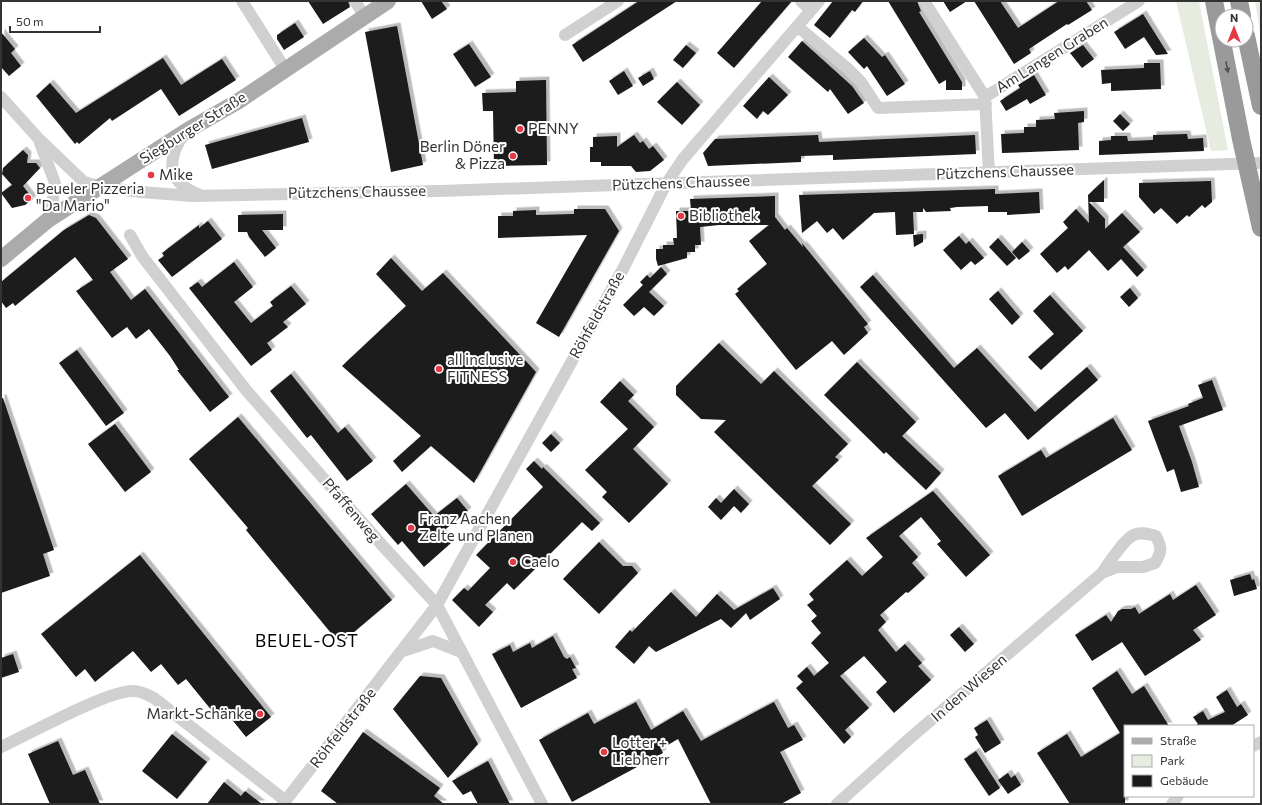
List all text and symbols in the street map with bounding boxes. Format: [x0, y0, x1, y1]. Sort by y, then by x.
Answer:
scale bar [10, 8, 100, 34]
north arrow [1214, 8, 1254, 48]
text: N [1230, 11, 1238, 24]
street label: Am Langen Graben [992, 12, 1111, 96]
text: 50 m [16, 14, 44, 28]
one-way arrow [1224, 61, 1230, 73]
street label: Siegburger Straße [136, 87, 249, 167]
place label: PENNY [528, 119, 579, 137]
marker: PENNY [515, 124, 525, 134]
place label: Berlin Döner & Pizza [420, 137, 505, 172]
marker: Berlin Döner & Pizza [508, 151, 518, 161]
street label: Pützchens Chaussee [936, 160, 1074, 182]
place label: Mike [159, 165, 193, 183]
marker: Mike [146, 170, 156, 180]
street label: Pützchens Chaussee [612, 171, 750, 193]
place label: Beueler Pizzeria "Da Mario" [36, 179, 144, 214]
street label: Pützchens Chaussee [288, 181, 426, 201]
marker: Beueler Pizzeria "Da Mario" [23, 193, 33, 203]
place label: Bibliothek [689, 206, 759, 224]
marker: Bibliothek [676, 211, 686, 221]
street label: Röhfeldstraße [565, 268, 627, 361]
place label: all inclusive FITNESS [447, 350, 524, 385]
marker: all inclusive FITNESS [434, 364, 444, 374]
street label: Pfaffenweg [319, 474, 384, 545]
place label: Franz Aachen Zelte und Planen [419, 509, 532, 544]
marker: Franz Aachen Zelte und Planen [406, 523, 416, 533]
place label: Caelo [521, 552, 560, 570]
marker: Caelo [508, 557, 518, 567]
district label: BEUEL-OST [255, 630, 359, 651]
street label: In den Wiesen [927, 650, 1010, 725]
street label: Röhfeldstraße [305, 684, 379, 771]
place label: Markt-Schänke [146, 704, 252, 722]
marker: Markt-Schänke [255, 709, 265, 719]
legend [1124, 725, 1254, 797]
place label: Lotter + Liebherr [612, 733, 670, 768]
text: Straße [1160, 733, 1196, 747]
marker: Lotter + Liebherr [599, 747, 609, 757]
text: Park [1160, 753, 1186, 767]
text: Gebäude [1160, 773, 1208, 787]

